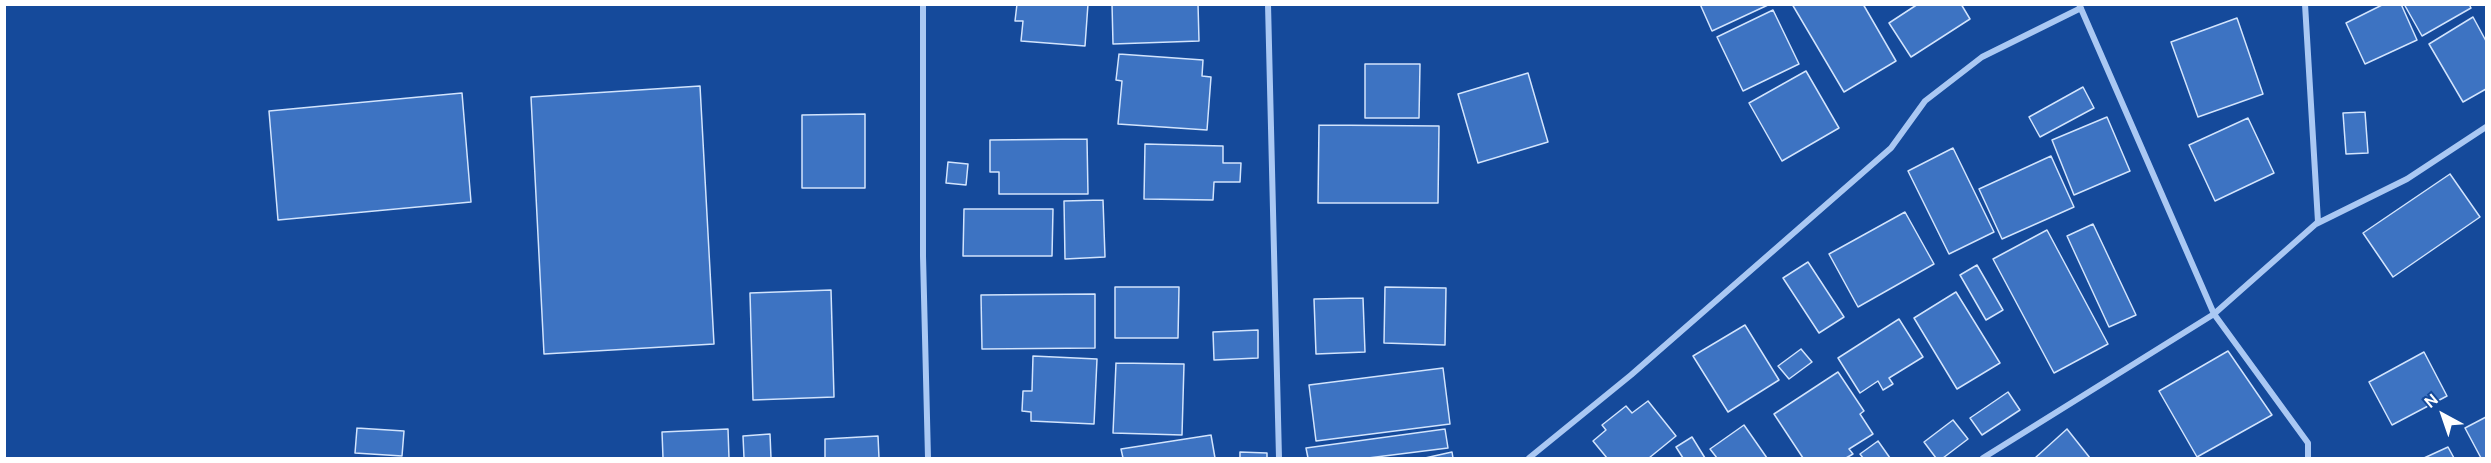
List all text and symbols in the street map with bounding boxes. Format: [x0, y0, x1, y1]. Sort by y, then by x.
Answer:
north arrow [2413, 385, 2473, 445]
text: N [2420, 389, 2442, 413]

